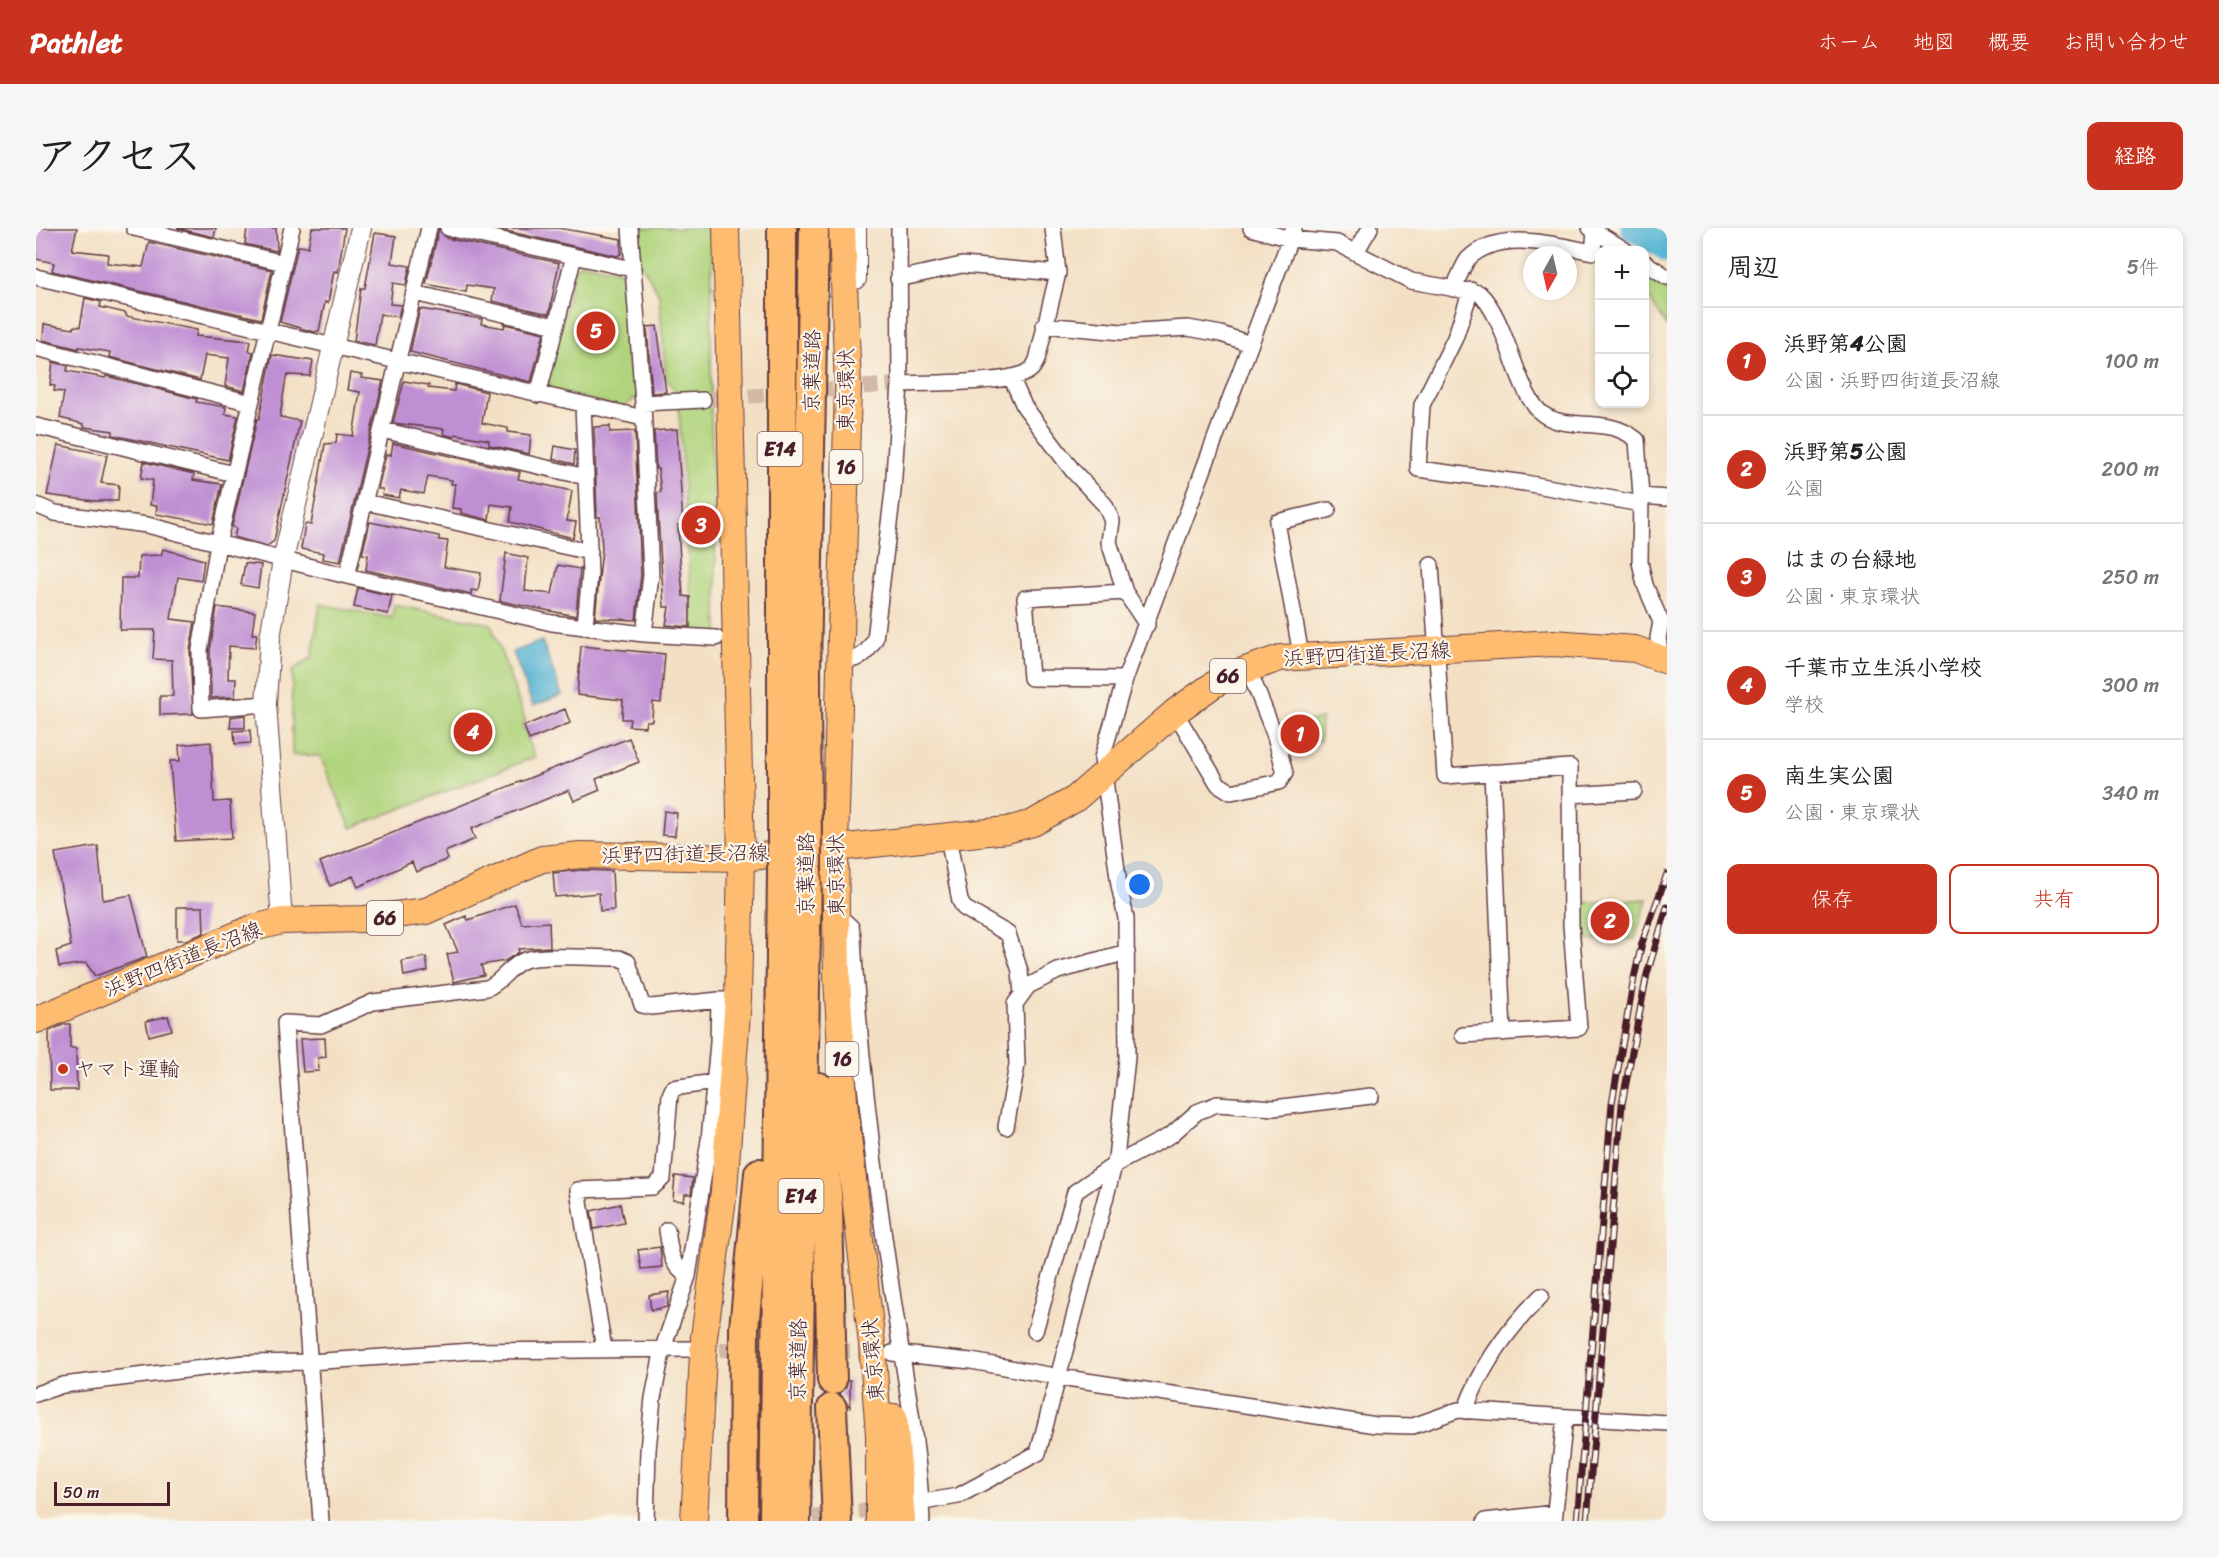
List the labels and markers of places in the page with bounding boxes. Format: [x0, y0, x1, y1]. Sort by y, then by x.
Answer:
pin: 5 [576, 308, 616, 354]
pin: 3 [682, 502, 720, 548]
pin: 4 [454, 710, 492, 754]
pin: 1 [1280, 712, 1320, 756]
pin: 2 [1590, 898, 1630, 944]
place label: ヤマト運輸 [75, 1050, 180, 1088]
marker: ヤマト運輸 [56, 1062, 70, 1076]

